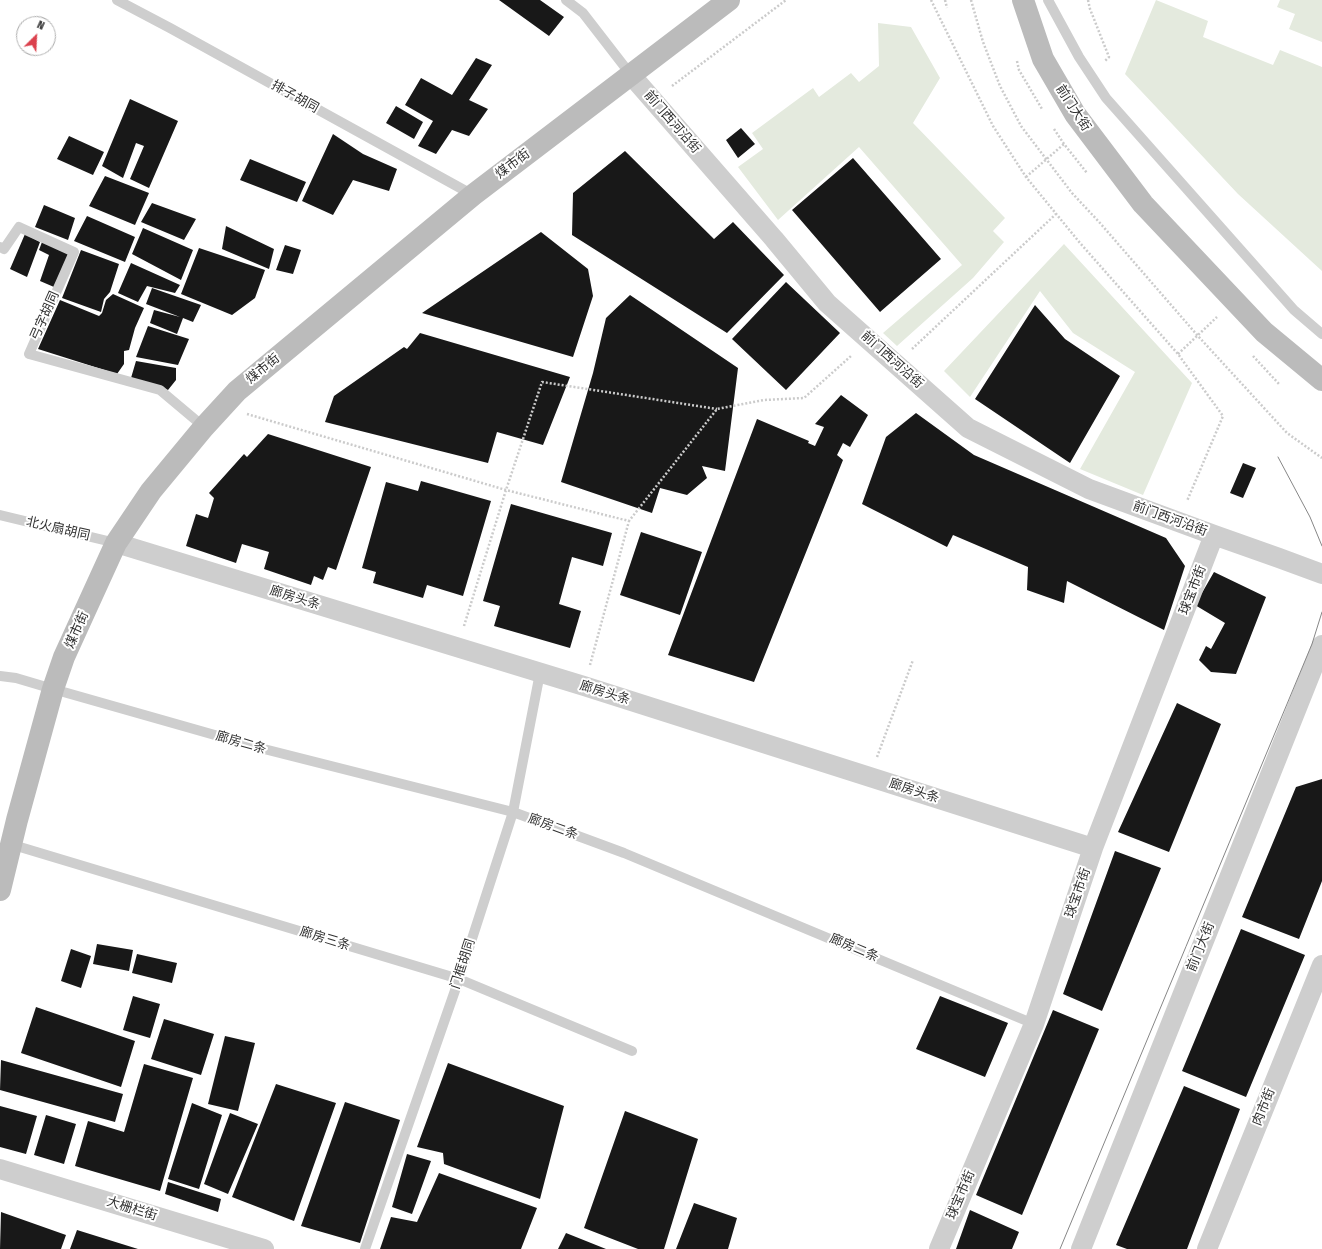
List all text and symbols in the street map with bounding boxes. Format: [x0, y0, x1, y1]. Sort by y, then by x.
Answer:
north arrow [16, 16, 56, 56]
text: N [35, 18, 46, 33]
street label: 排子胡同 [268, 78, 322, 116]
street label: 前门大街 [1052, 82, 1094, 134]
street label: 前门西河沿街 [641, 87, 703, 157]
street label: 煤市街 [493, 146, 533, 182]
street label: 弓字胡同 [27, 289, 63, 343]
street label: 前门西河沿街 [858, 328, 926, 392]
street label: 煤市街 [243, 351, 283, 387]
street label: 前门西河沿街 [1131, 498, 1209, 540]
street label: 北火扇胡同 [25, 514, 91, 544]
street label: 球宝市街 [1176, 563, 1210, 617]
street label: 廊房头条 [268, 583, 322, 613]
street label: 煤市街 [62, 609, 92, 651]
street label: 廊房头条 [578, 678, 632, 708]
street label: 廊房二条 [214, 728, 268, 758]
street label: 廊房头条 [887, 776, 941, 806]
street label: 廊房二条 [526, 811, 580, 843]
street label: 球宝市街 [1062, 866, 1094, 920]
street label: 前门大街 [1184, 920, 1218, 974]
street label: 廊房三条 [298, 924, 352, 954]
street label: 廊房二条 [827, 931, 881, 965]
street label: 门框胡同 [448, 937, 478, 991]
street label: 肉市街 [1249, 1086, 1279, 1128]
street label: 球宝市街 [944, 1168, 978, 1222]
street label: 大栅栏街 [105, 1194, 159, 1224]

